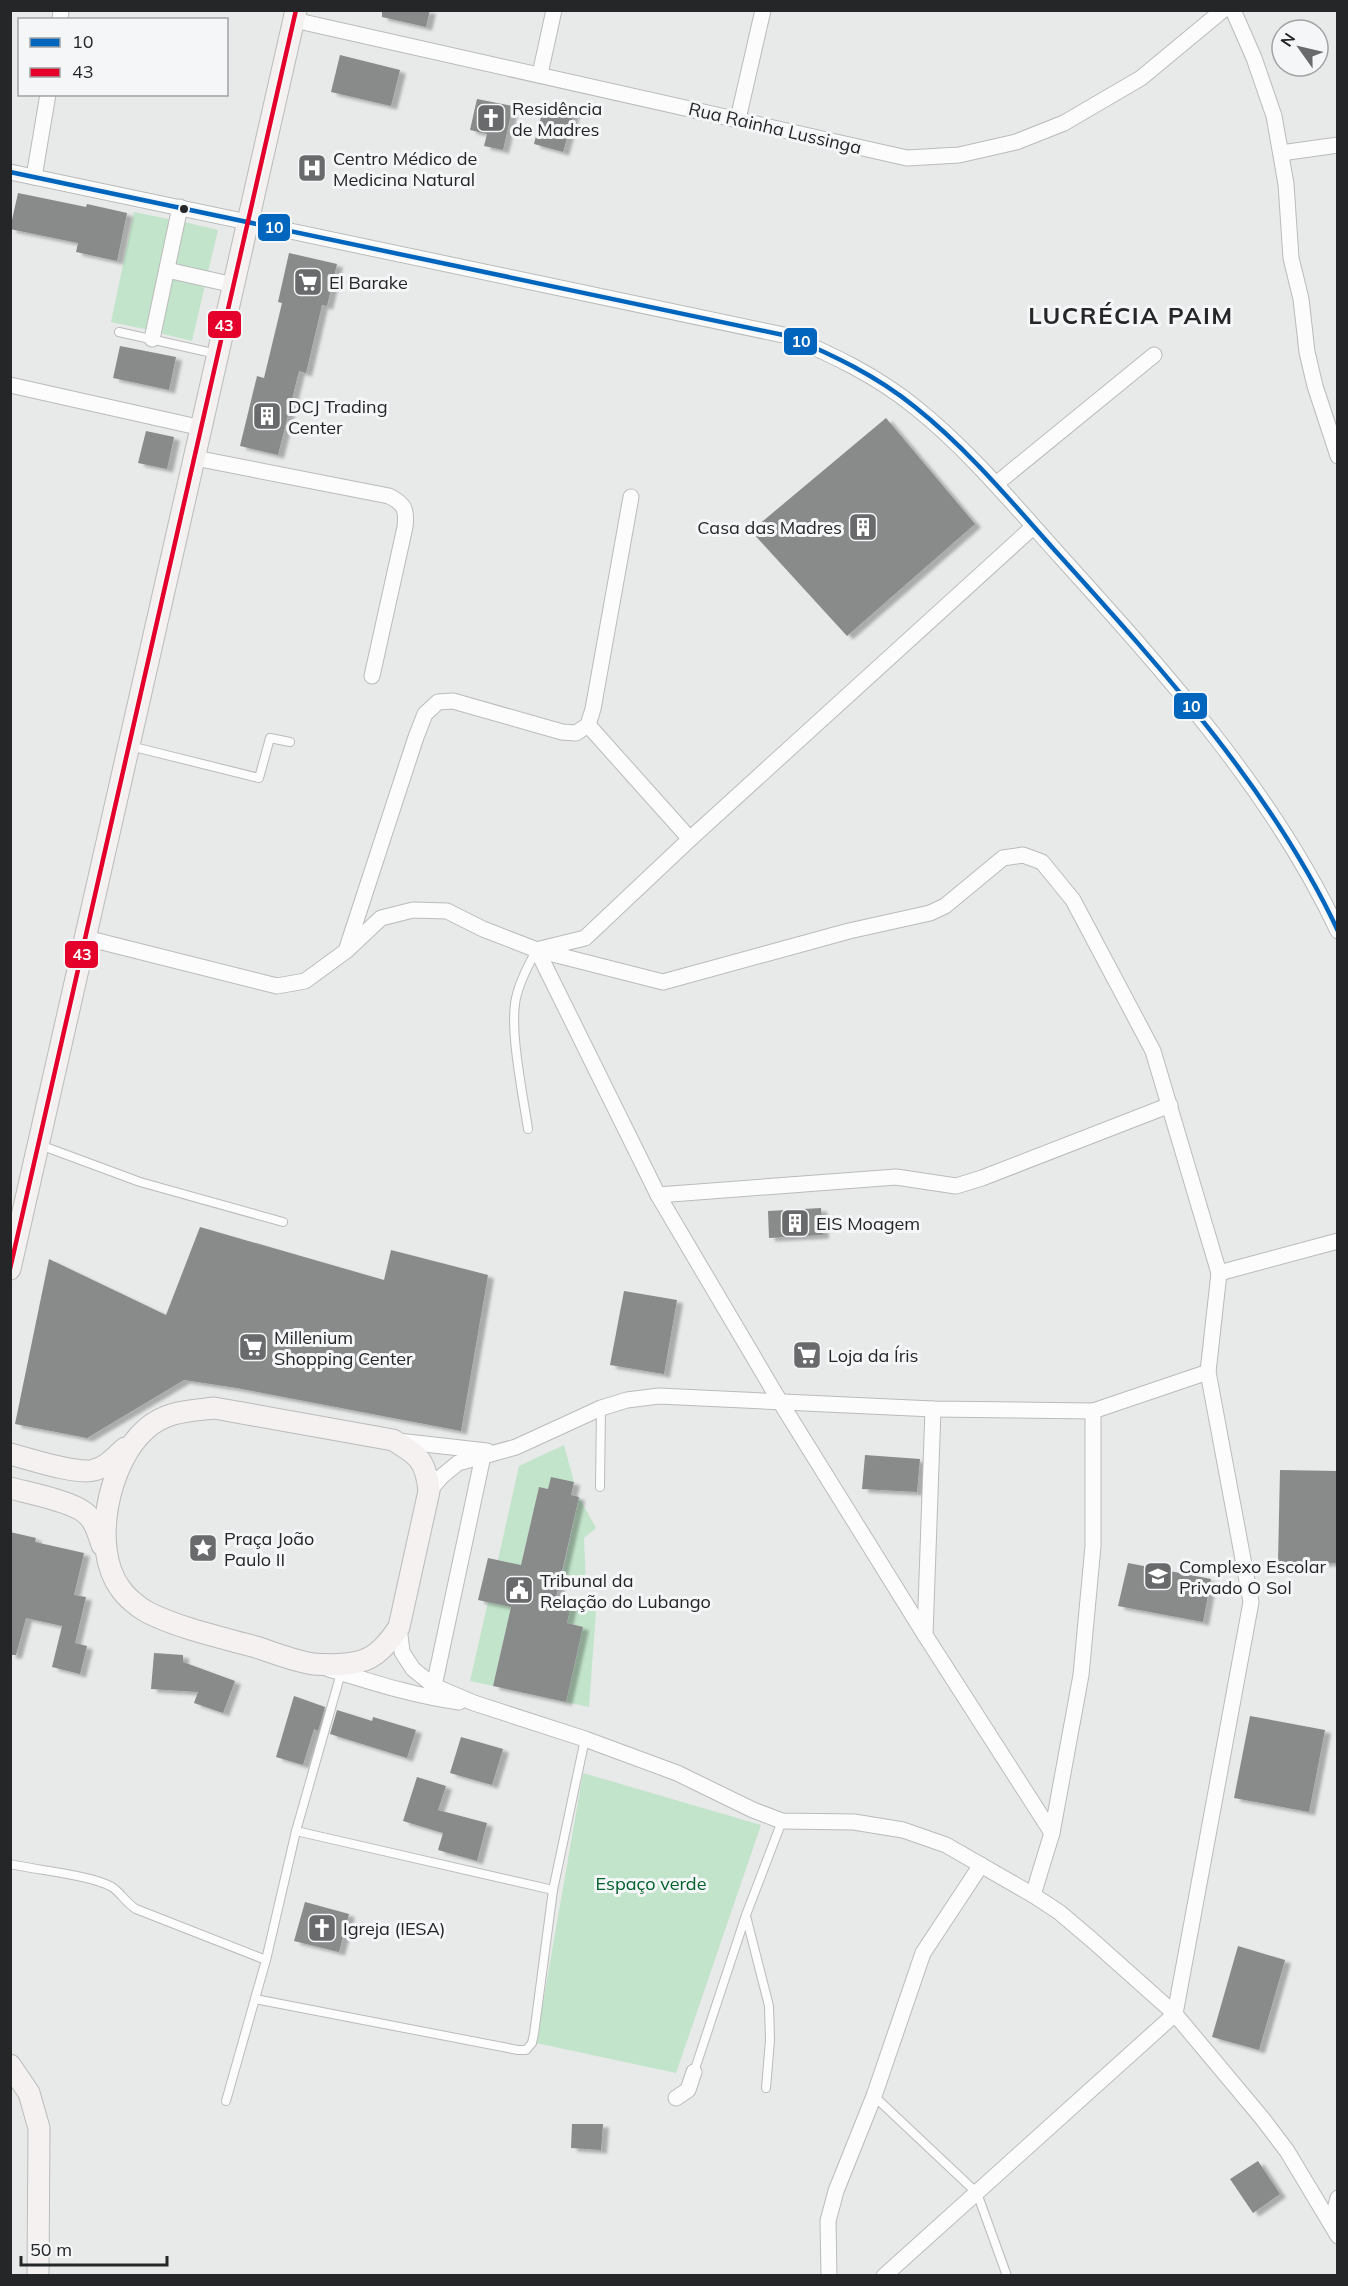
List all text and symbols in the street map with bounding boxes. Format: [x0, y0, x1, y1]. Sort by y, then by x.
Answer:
legend [18, 18, 228, 96]
north arrow [1270, 18, 1330, 78]
text: N [1276, 29, 1299, 50]
text: 10 [72, 30, 94, 53]
text: 43 [72, 60, 94, 83]
place label: Residência de Madres [512, 97, 602, 141]
street label: Rua Rainha Lussinga [686, 97, 864, 159]
church icon: Residência de Madres [475, 102, 507, 134]
place label: Centro Médico de Medicina Natural [333, 147, 477, 191]
hospital icon: Centro Médico de Medicina Natural [296, 152, 328, 184]
unlabelled marker [178, 203, 190, 215]
line badge: 10 [257, 213, 291, 242]
text: 10 [264, 217, 284, 237]
supermarket icon: El Barake [292, 266, 324, 298]
place label: El Barake [329, 271, 408, 294]
district label: LUCRÉCIA PAIM [1028, 300, 1234, 330]
line badge: 43 [207, 310, 242, 339]
text: 43 [214, 315, 234, 335]
line badge: 10 [783, 327, 818, 356]
text: 10 [791, 331, 811, 351]
place label: DCJ Trading Center [288, 395, 387, 439]
building icon: DCJ Trading Center [251, 400, 283, 432]
building icon: Casa das Madres [847, 511, 879, 543]
place label: Casa das Madres [697, 516, 842, 539]
line badge: 10 [1173, 692, 1208, 720]
text: 10 [1181, 696, 1201, 716]
line badge: 43 [64, 940, 99, 969]
text: 43 [72, 944, 92, 964]
building icon: EIS Moagem [779, 1207, 811, 1239]
place label: EIS Moagem [816, 1212, 920, 1235]
place label: Millenium Shopping Center [274, 1326, 413, 1370]
supermarket icon: Millenium Shopping Center [237, 1331, 269, 1363]
supermarket icon: Loja da Íris [791, 1339, 823, 1371]
place label: Loja da Íris [828, 1344, 919, 1367]
place label: Praça João Paulo II [224, 1527, 314, 1571]
place icon: Praça João Paulo II [187, 1532, 219, 1564]
place label: Complexo Escolar Privado O Sol [1179, 1555, 1326, 1599]
school or university icon: Complexo Escolar Privado O Sol [1142, 1560, 1174, 1592]
place label: Tribunal da Relação do Lubango [540, 1569, 711, 1613]
public building icon: Tribunal da Relação do Lubango [503, 1574, 535, 1606]
park label: Espaço verde [596, 1872, 706, 1895]
church icon: Igreja (IESA) [306, 1912, 338, 1944]
place label: Igreja (IESA) [343, 1917, 445, 1940]
scale bar [21, 2229, 166, 2267]
text: 50 m [30, 2238, 72, 2261]

